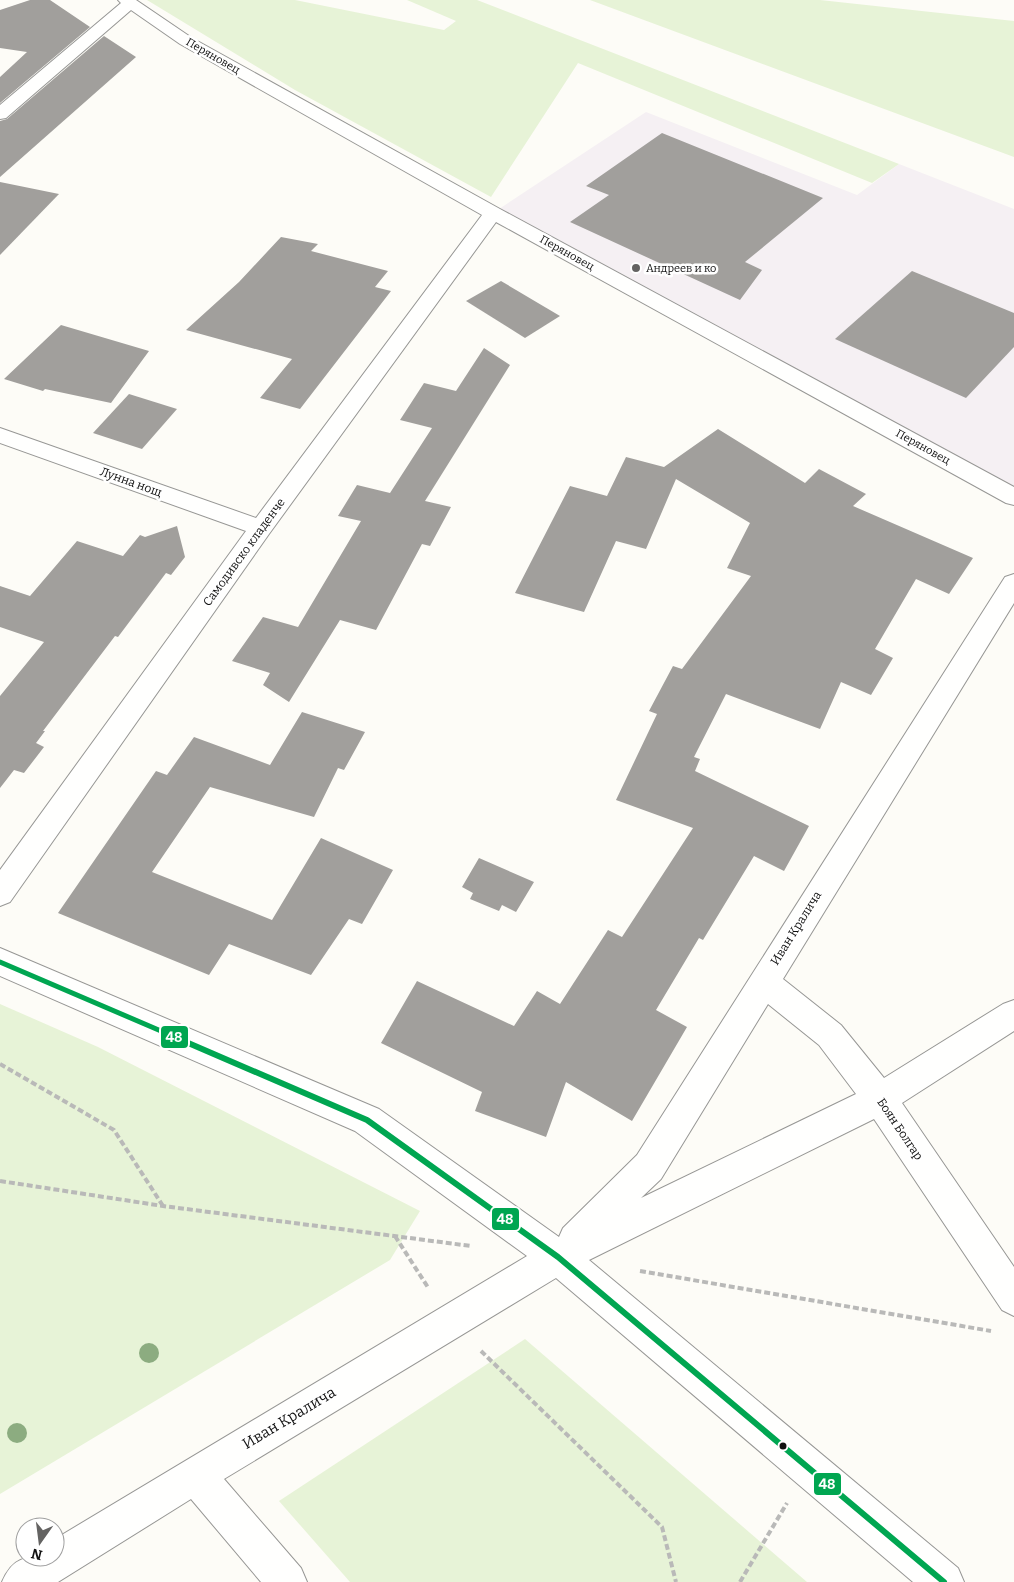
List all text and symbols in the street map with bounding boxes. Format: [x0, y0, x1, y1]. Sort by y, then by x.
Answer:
street label: Перяновец [184, 35, 242, 77]
street label: Перяновец [538, 233, 596, 273]
marker: Андреев и ко [630, 262, 642, 274]
place label: Андреев и ко [646, 262, 716, 275]
street label: Перяновец [894, 427, 952, 467]
street label: Лунна нощ [98, 464, 164, 500]
street label: Самодивско кладенче [200, 495, 288, 609]
street label: Иван Кралича [768, 888, 825, 968]
line badge: 48 [160, 1025, 189, 1049]
text: 48 [166, 1029, 182, 1046]
street label: Боян Болгар [874, 1095, 926, 1163]
line badge: 48 [491, 1207, 520, 1231]
text: 48 [497, 1211, 513, 1228]
street label: Иван Кралича [239, 1383, 339, 1453]
unlabelled marker [778, 1441, 788, 1451]
line badge: 48 [813, 1472, 842, 1496]
text: 48 [819, 1476, 835, 1493]
north arrow [15, 1517, 65, 1567]
text: N [29, 1545, 44, 1564]

